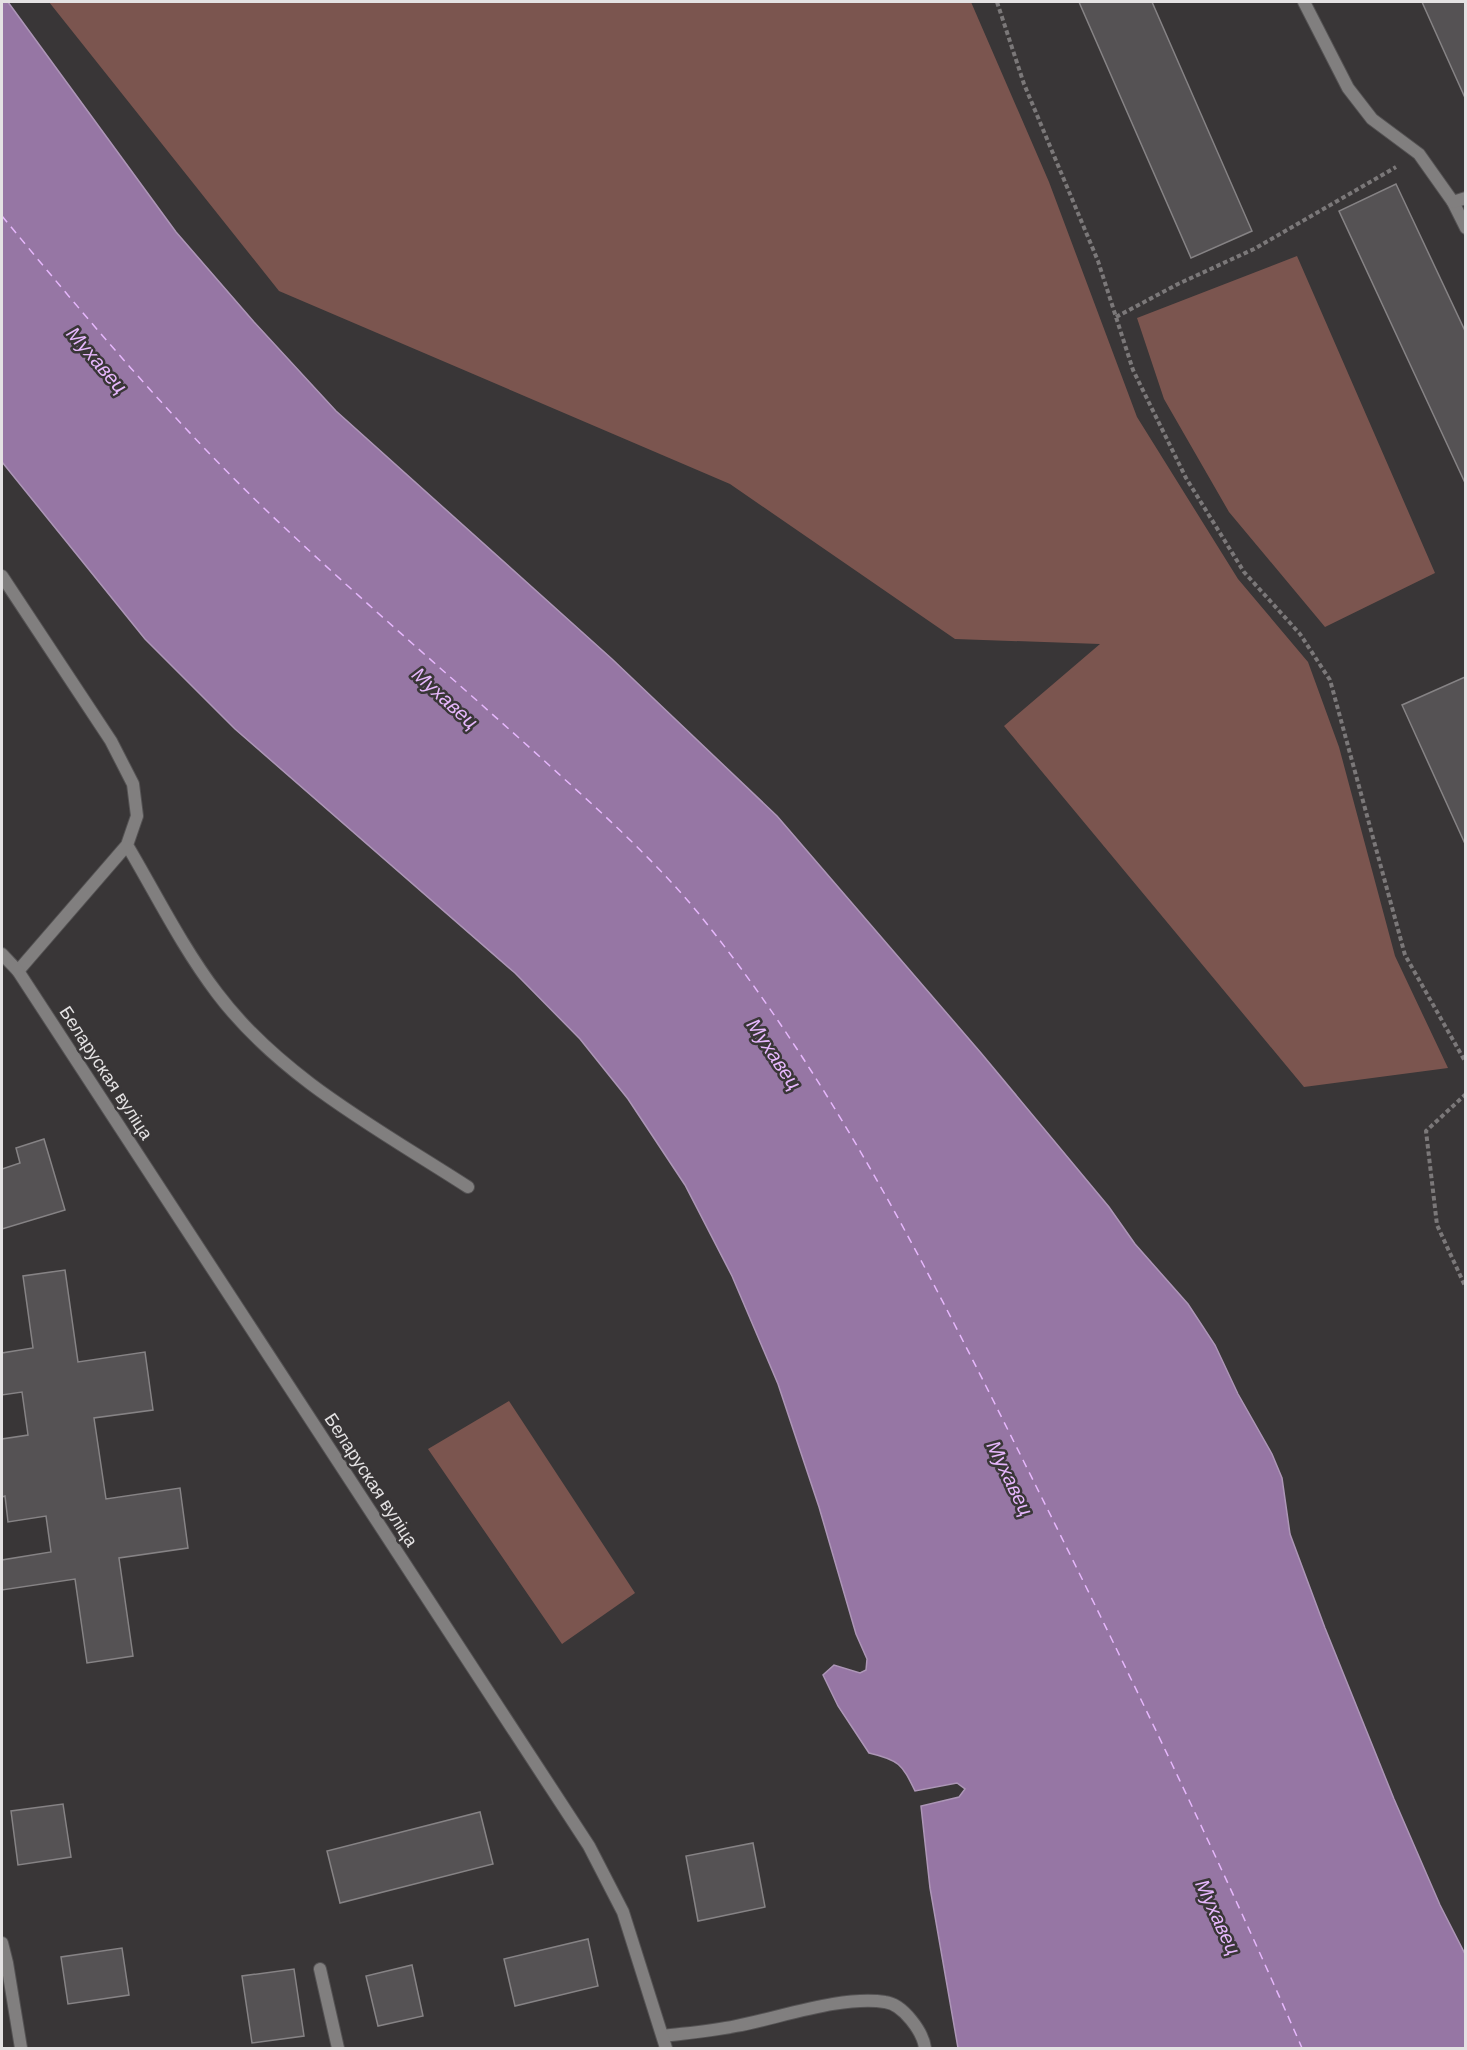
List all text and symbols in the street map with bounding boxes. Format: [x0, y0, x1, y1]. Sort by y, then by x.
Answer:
water label: Мухавец [62, 322, 132, 398]
water label: Мухавец [408, 663, 482, 733]
street label: Беларуская вуліца [55, 1003, 157, 1144]
water label: Мухавец [742, 1015, 806, 1093]
street label: Беларуская вуліца [320, 1410, 422, 1551]
water label: Мухавец [983, 1437, 1037, 1519]
water label: Мухавец [1191, 1876, 1245, 1958]

